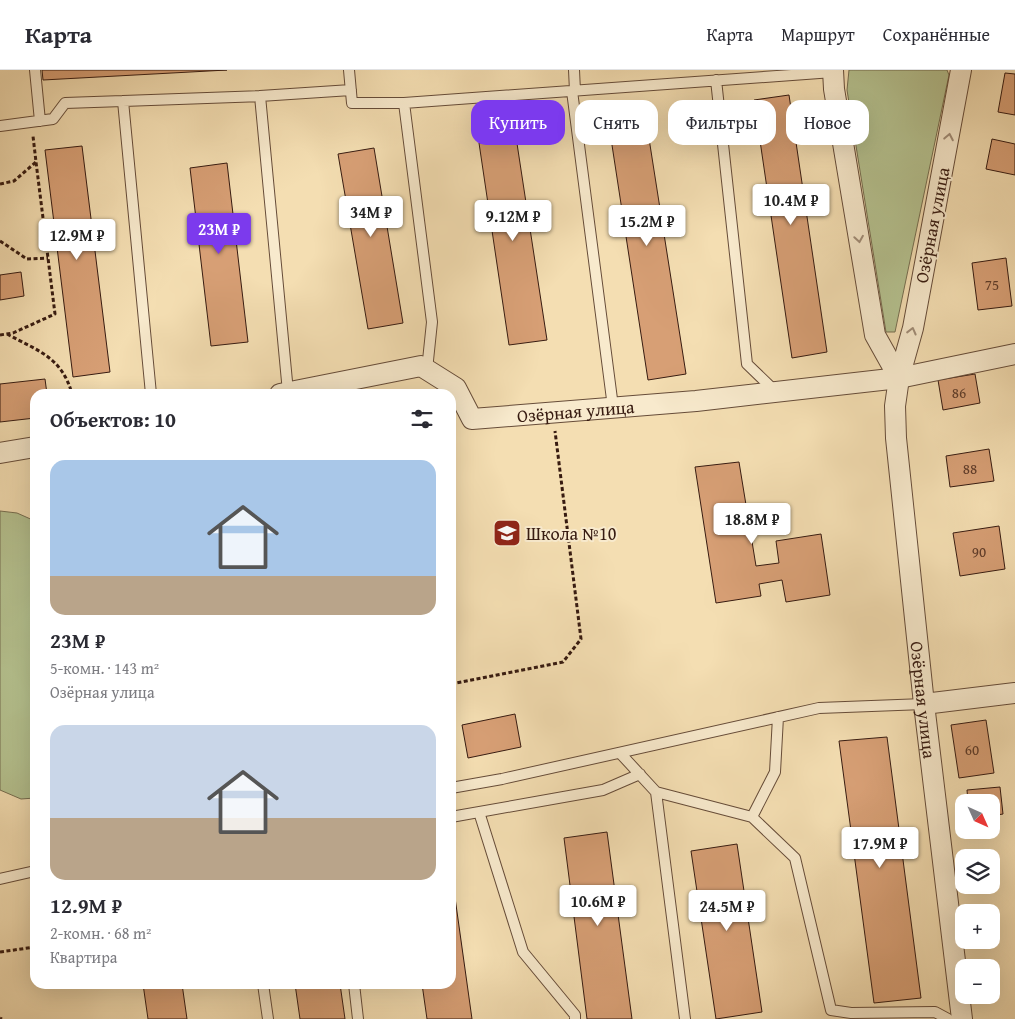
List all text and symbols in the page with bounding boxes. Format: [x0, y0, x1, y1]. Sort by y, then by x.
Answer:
text: Карта [25, 17, 92, 52]
text: Карта [707, 21, 753, 48]
text: Маршрут [781, 21, 855, 48]
text: Сохранённые [883, 21, 990, 48]
chip: Купить [471, 100, 565, 145]
chip: Снять [575, 100, 658, 145]
chip: Фильтры [668, 100, 776, 145]
chip: Новое [786, 100, 869, 145]
one-way arrow [943, 133, 953, 141]
street label: Озёрная улица [908, 164, 957, 285]
pin: 10.4M ₽ [745, 184, 837, 226]
text: 10.4M ₽ [764, 188, 818, 212]
pin: 34M ₽ [336, 196, 406, 238]
text: 34M ₽ [350, 200, 392, 224]
pin: 9.12M ₽ [467, 200, 559, 242]
text: 9.12M ₽ [486, 204, 540, 228]
pin: 15.2M ₽ [601, 204, 693, 247]
text: 15.2M ₽ [620, 209, 674, 233]
pin: 23M ₽ [184, 212, 254, 255]
text: 23M ₽ [198, 217, 240, 241]
pin: 12.9M ₽ [31, 218, 123, 261]
text: 12.9M ₽ [50, 223, 104, 247]
one-way arrow [853, 235, 863, 244]
house number: 75 [985, 274, 999, 295]
one-way arrow [906, 327, 917, 336]
house number: 86 [952, 382, 966, 403]
street label: Озёрная улица [516, 392, 636, 429]
text: Объектов: 10 [50, 404, 176, 435]
icon: filters [408, 405, 436, 433]
house number: 88 [963, 458, 977, 479]
icon: home [198, 492, 288, 582]
pin: 18.8M ₽ [706, 502, 798, 545]
text: 18.8M ₽ [725, 507, 779, 531]
school or university icon: Школа №10 [492, 518, 522, 548]
place label: Школа №10 [526, 520, 617, 547]
house number: 90 [972, 541, 986, 562]
text: 23M ₽ [50, 625, 105, 656]
street label: Озёрная улица [904, 640, 944, 760]
text: 5-комн. · 143 m² [50, 656, 159, 680]
text: Озёрная улица [50, 680, 155, 704]
house number: 60 [965, 739, 979, 760]
icon: home [198, 757, 288, 847]
north arrow [955, 794, 1000, 839]
map controls [955, 794, 1000, 1004]
pin: 17.9M ₽ [834, 826, 926, 869]
text: 17.9M ₽ [853, 831, 907, 855]
button: layers [955, 849, 1000, 894]
pin: 10.6M ₽ [552, 884, 644, 927]
text: 10.6M ₽ [571, 889, 625, 913]
text: 12.9M ₽ [50, 890, 122, 921]
pin: 24.5M ₽ [681, 890, 773, 932]
text: 24.5M ₽ [700, 894, 754, 918]
button: + [955, 904, 1000, 949]
text: 2-комн. · 68 m² [50, 921, 151, 945]
text: Квартира [50, 945, 117, 969]
button: − [955, 959, 1000, 1004]

